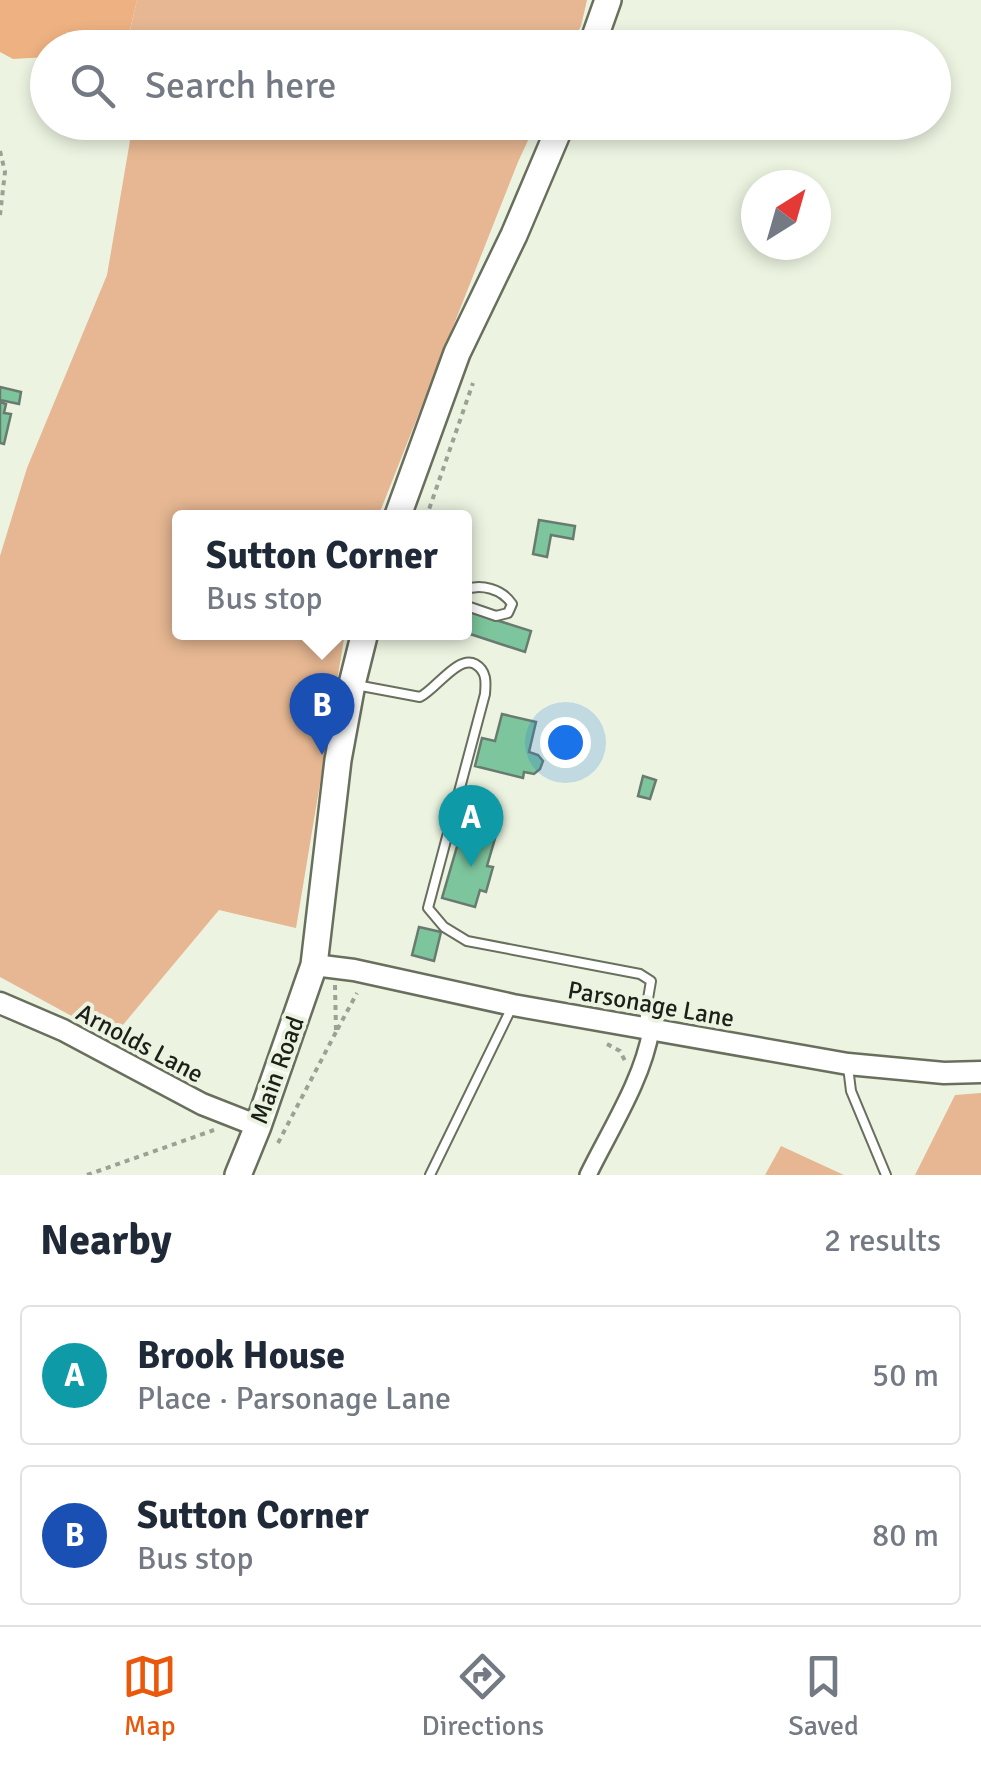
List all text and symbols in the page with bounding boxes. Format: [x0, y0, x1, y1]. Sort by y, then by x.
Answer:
search box [30, 30, 951, 140]
icon: search [65, 58, 120, 113]
text: Search here [145, 62, 337, 109]
north arrow [741, 170, 831, 260]
popup [172, 510, 472, 640]
text: Sutton Corner [206, 532, 438, 579]
text: Bus stop [206, 579, 323, 618]
pin: B [290, 672, 354, 755]
your location [540, 717, 591, 768]
pin: A [438, 784, 504, 867]
street label: Parsonage Lane [565, 974, 737, 1034]
street label: Arnolds Lane [71, 997, 209, 1089]
street label: Main Road [243, 1012, 311, 1128]
text: Nearby [40, 1215, 172, 1266]
text: 2 results [824, 1221, 941, 1260]
text: Brook House [137, 1332, 345, 1379]
text: A [64, 1356, 85, 1395]
text: 50 m [872, 1356, 939, 1395]
text: Place · Parsonage Lane [137, 1379, 451, 1418]
text: Sutton Corner [137, 1492, 369, 1539]
text: B [65, 1516, 84, 1555]
text: 80 m [872, 1516, 939, 1555]
text: Bus stop [137, 1539, 253, 1578]
tab: Map [122, 1649, 177, 1743]
tab: Directions [422, 1649, 544, 1743]
tab: Saved [788, 1649, 859, 1743]

